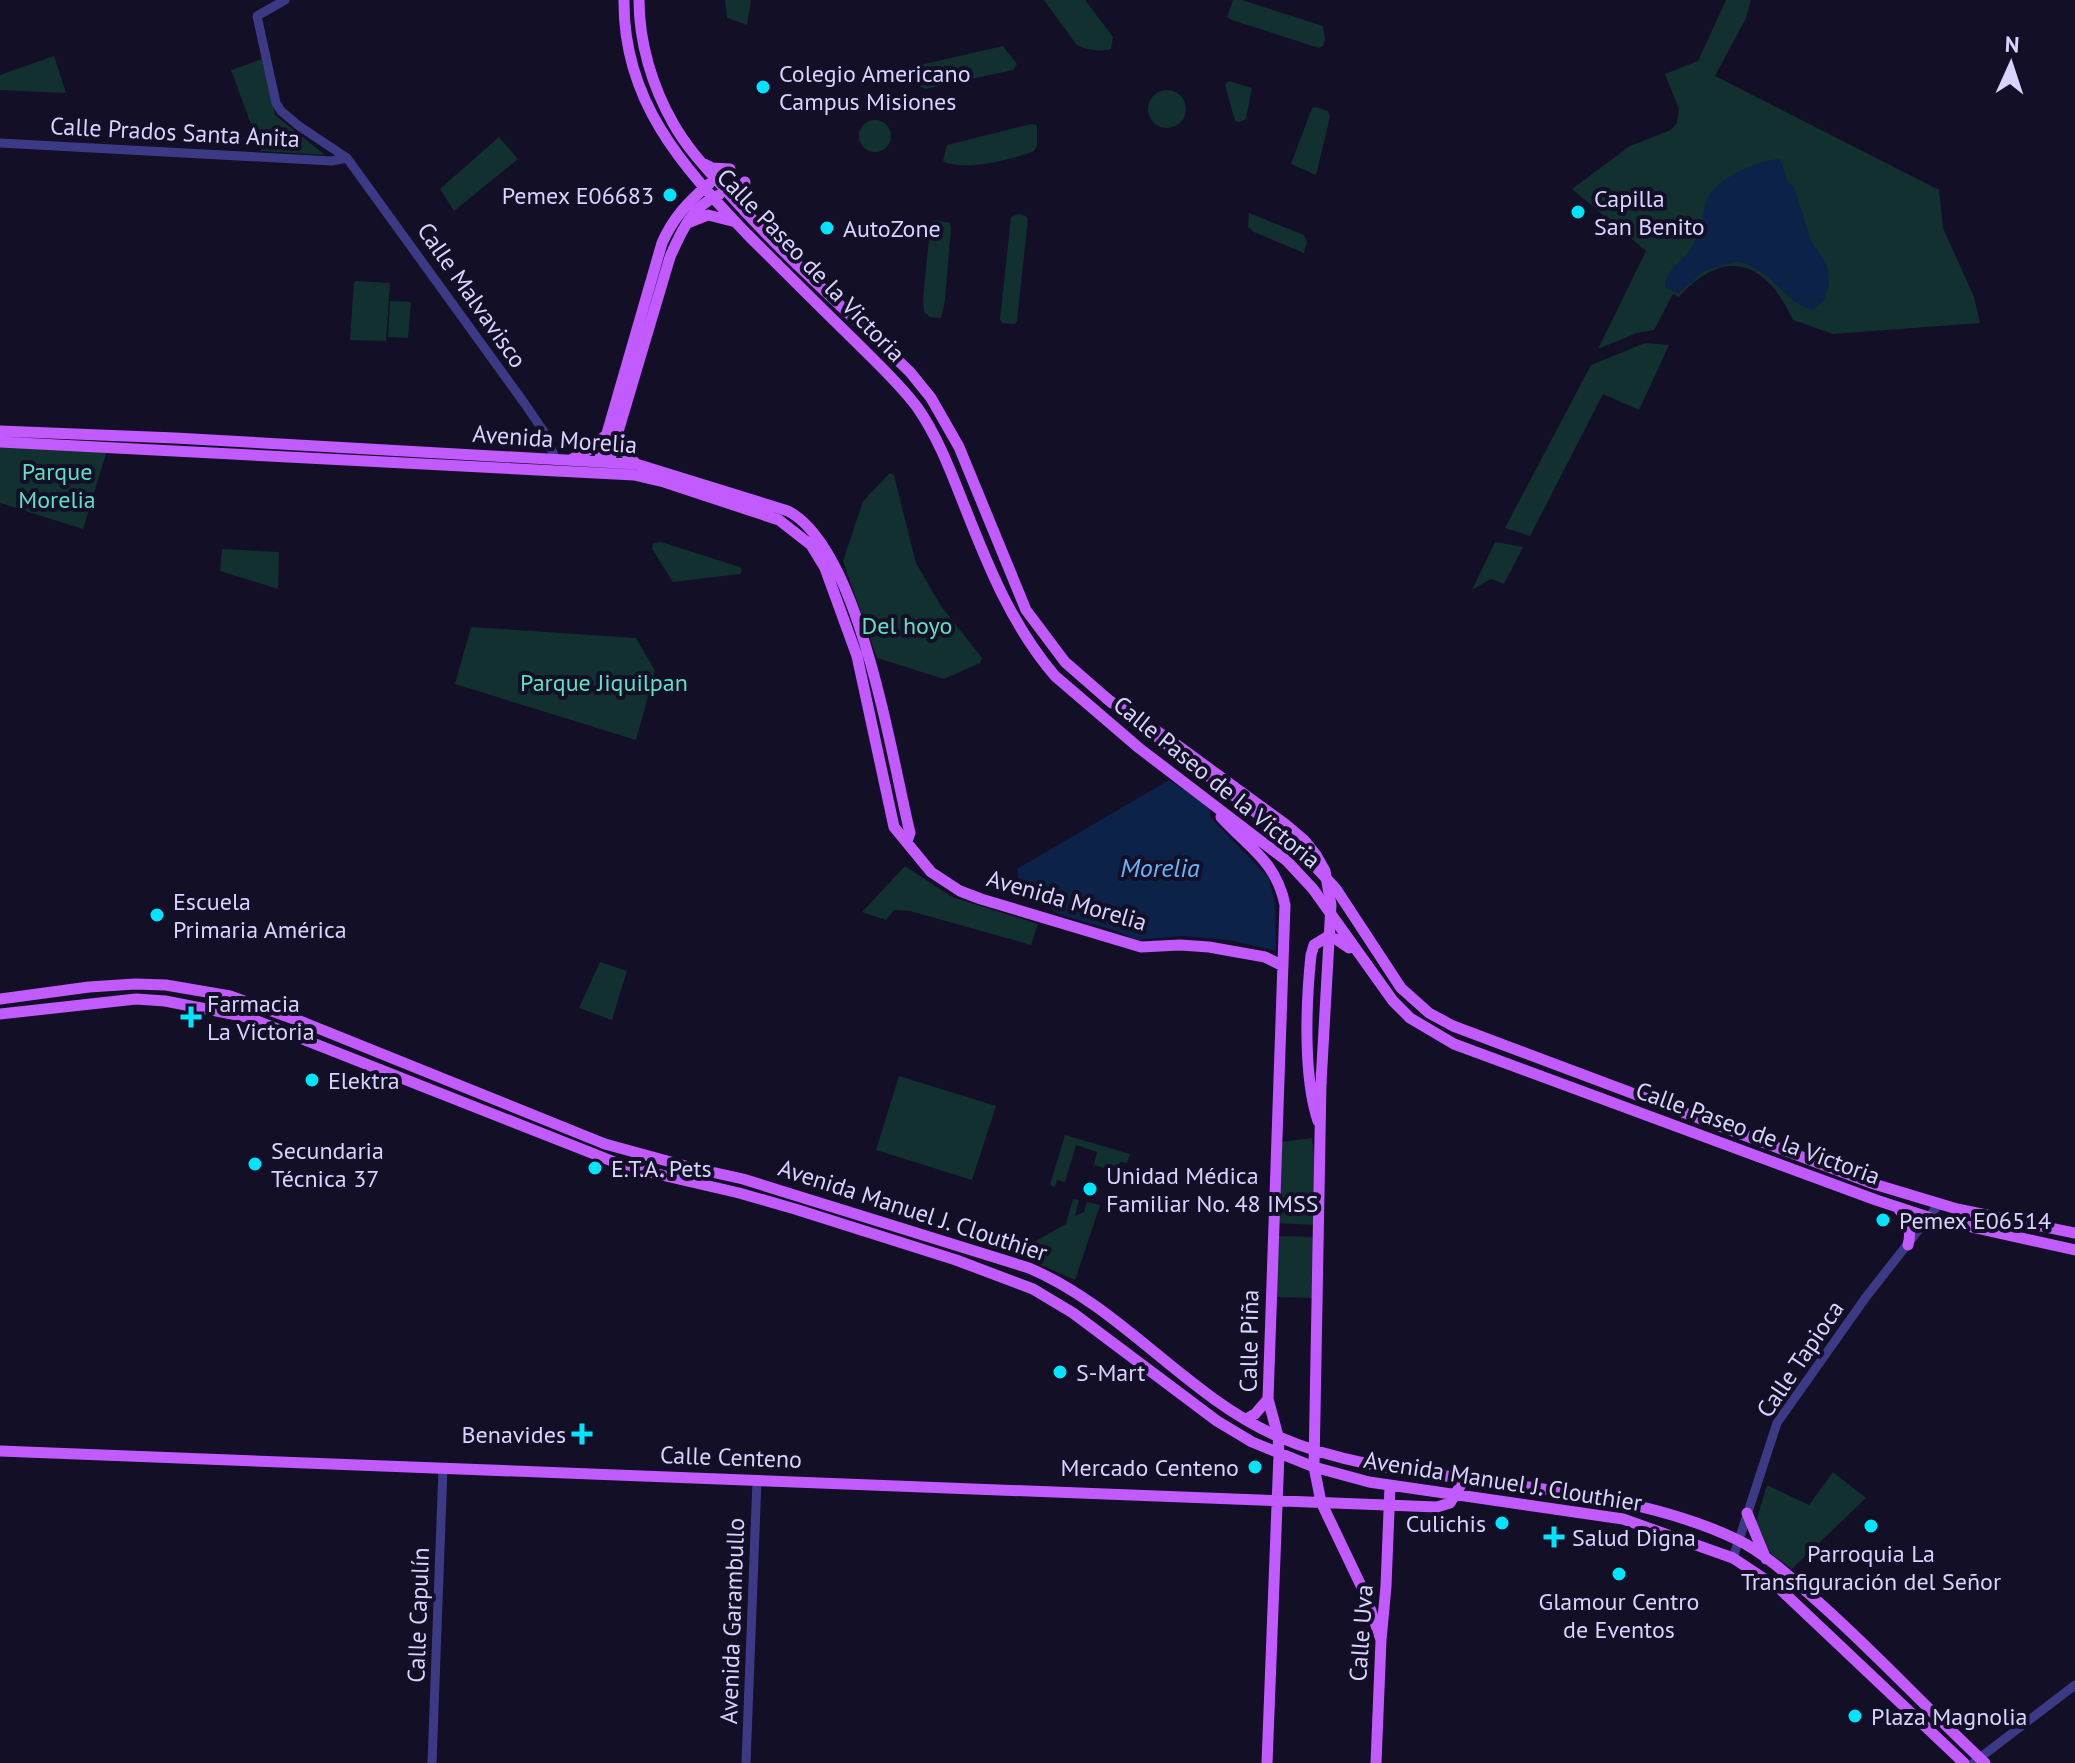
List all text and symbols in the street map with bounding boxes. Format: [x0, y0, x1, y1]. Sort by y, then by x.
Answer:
north arrow [1971, 24, 2051, 104]
text: N [2004, 30, 2020, 58]
place label: Colegio Americano Campus Misiones [779, 58, 971, 117]
marker: Colegio Americano Campus Misiones [754, 78, 772, 96]
street label: Calle Prados Santa Anita [49, 110, 301, 154]
street label: Calle Paseo de la Victoria [710, 161, 912, 369]
place label: Pemex E06683 [502, 180, 654, 211]
place label: Capilla San Benito [1594, 183, 1705, 242]
marker: Pemex E06683 [661, 186, 679, 204]
marker: Capilla San Benito [1569, 203, 1587, 221]
place label: AutoZone [843, 213, 941, 244]
street label: Calle Malvavisco [410, 216, 534, 374]
marker: AutoZone [818, 219, 836, 237]
street label: Avenida Morelia [472, 418, 638, 460]
park label: Parque Morelia [18, 456, 96, 515]
park label: Del hoyo [862, 610, 952, 641]
park label: Parque Jiquilpan [520, 667, 688, 698]
street label: Calle Paseo de la Victoria [1107, 689, 1327, 875]
water label: Morelia [1120, 851, 1200, 884]
street label: Avenida Morelia [983, 862, 1151, 938]
place label: Escuela Primaria América [173, 886, 347, 945]
marker: Escuela Primaria América [148, 906, 166, 924]
place label: Farmacia La Victoria [207, 988, 315, 1047]
marker: Farmacia La Victoria [182, 1008, 200, 1026]
place label: Elektra [328, 1065, 400, 1096]
marker: Elektra [303, 1071, 321, 1089]
street label: Calle Paseo de la Victoria [1632, 1074, 1884, 1192]
place label: Secundaria Técnica 37 [271, 1135, 384, 1194]
street label: Avenida Manuel J. Clouthier [774, 1152, 1052, 1268]
place label: E.T.A. Pets [611, 1153, 712, 1184]
marker: Secundaria Técnica 37 [246, 1155, 264, 1173]
marker: E.T.A. Pets [586, 1159, 604, 1177]
place label: Unidad Médica Familiar No. 48 IMSS [1106, 1160, 1319, 1219]
marker: Unidad Médica Familiar No. 48 IMSS [1081, 1180, 1099, 1198]
place label: Pemex E06514 [1899, 1205, 2051, 1236]
marker: Pemex E06514 [1874, 1211, 1892, 1229]
street label: Calle Piña [1233, 1289, 1265, 1393]
street label: Calle Tapioca [1749, 1294, 1851, 1424]
place label: S-Mart [1076, 1357, 1145, 1388]
marker: S-Mart [1051, 1363, 1069, 1381]
place label: Benavides [462, 1419, 566, 1450]
marker: Benavides [573, 1425, 591, 1443]
street label: Calle Centeno [659, 1439, 803, 1475]
street label: Avenida Manuel J. Clouthier [1362, 1444, 1644, 1518]
place label: Mercado Centeno [1061, 1452, 1239, 1483]
marker: Mercado Centeno [1246, 1458, 1264, 1476]
place label: Culichis [1406, 1508, 1486, 1539]
marker: Culichis [1493, 1514, 1511, 1532]
street label: Avenida Garambullo [713, 1517, 751, 1725]
marker: Parroquia La Transfiguración del Señor [1862, 1517, 1880, 1535]
place label: Salud Digna [1572, 1522, 1696, 1553]
marker: Salud Digna [1543, 1526, 1565, 1548]
place label: Parroquia La Transfiguración del Señor [1741, 1538, 2001, 1597]
street label: Calle Capulín [400, 1547, 436, 1683]
marker: Glamour Centro de Eventos [1610, 1565, 1628, 1583]
street label: Calle Uva [1342, 1584, 1380, 1682]
place label: Glamour Centro de Eventos [1539, 1586, 1699, 1645]
place label: Plaza Magnolia [1871, 1701, 2027, 1732]
marker: Plaza Magnolia [1846, 1707, 1864, 1725]

